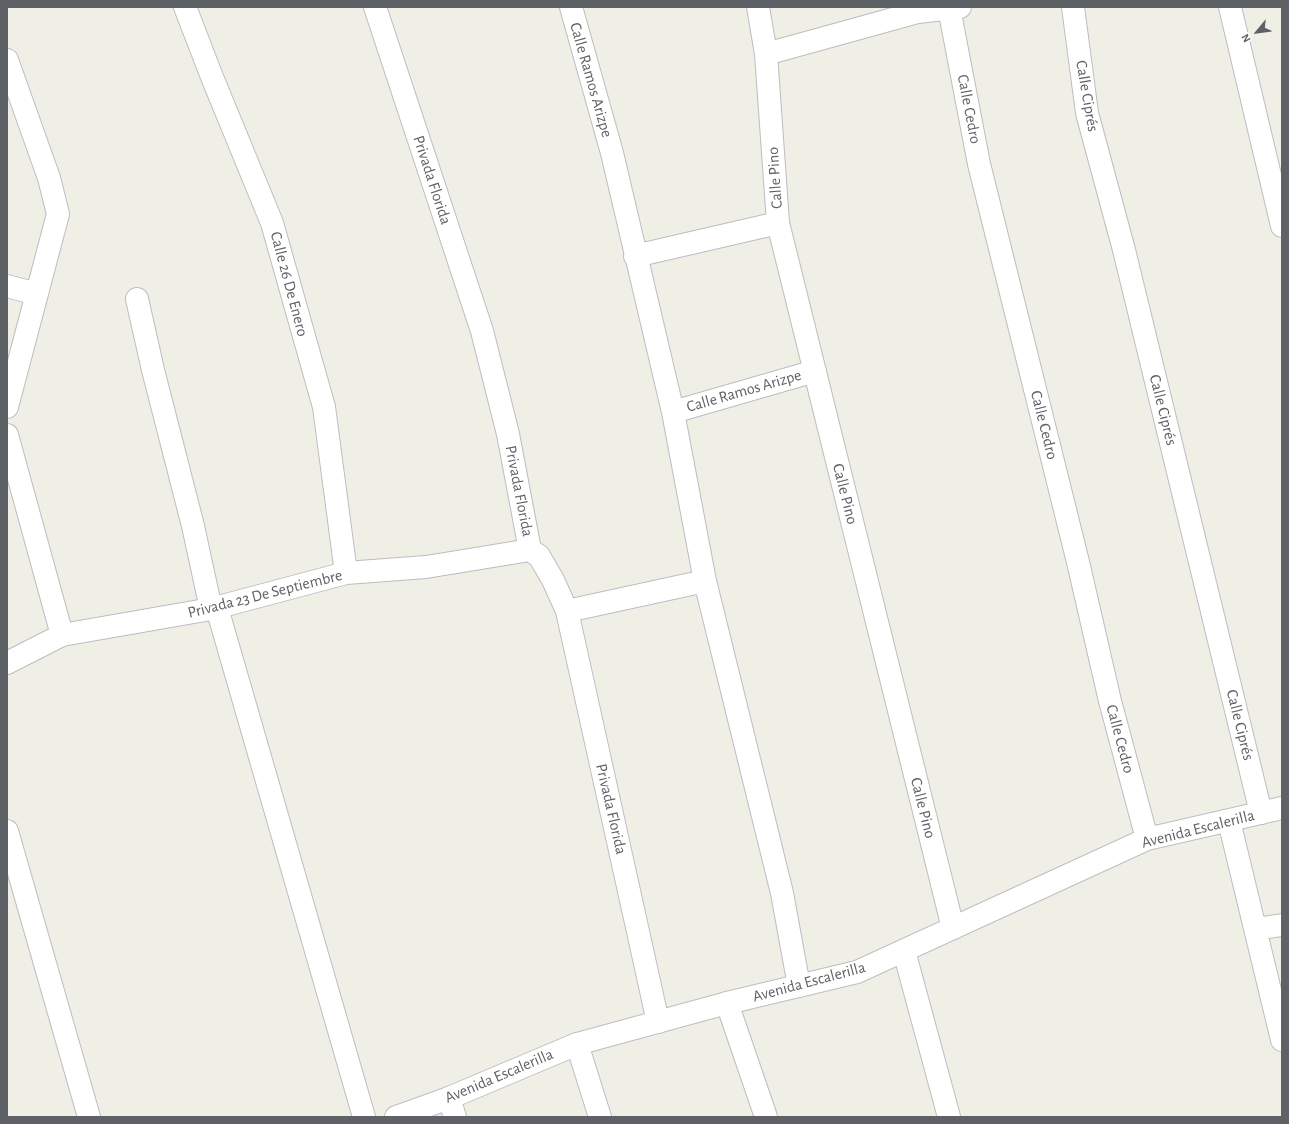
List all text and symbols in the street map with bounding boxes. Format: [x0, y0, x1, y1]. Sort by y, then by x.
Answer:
north arrow [1237, 12, 1277, 52]
street label: Calle Ramos Arizpe [565, 20, 617, 140]
text: N [1239, 32, 1253, 44]
street label: Calle Ciprés [1071, 59, 1103, 133]
street label: Calle Cedro [953, 73, 985, 145]
street label: Privada Florida [409, 133, 455, 227]
street label: Calle Pino [763, 146, 787, 210]
street label: Calle 26 De Enero [266, 230, 312, 338]
street label: Calle Ramos Arizpe [684, 365, 804, 417]
street label: Calle Ciprés [1145, 373, 1181, 447]
street label: Calle Cedro [1026, 389, 1062, 461]
street label: Privada Florida [501, 444, 537, 538]
street label: Calle Pino [828, 462, 862, 526]
street label: Privada 23 De Septiembre [186, 565, 344, 623]
street label: Calle Ciprés [1222, 688, 1258, 762]
street label: Calle Cedro [1102, 703, 1138, 775]
street label: Privada Florida [591, 762, 631, 856]
street label: Calle Pino [906, 776, 940, 840]
street label: Avenida Escalerilla [1139, 806, 1257, 852]
street label: Avenida Escalerilla [750, 958, 868, 1006]
street label: Avenida Escalerilla [442, 1045, 556, 1107]

